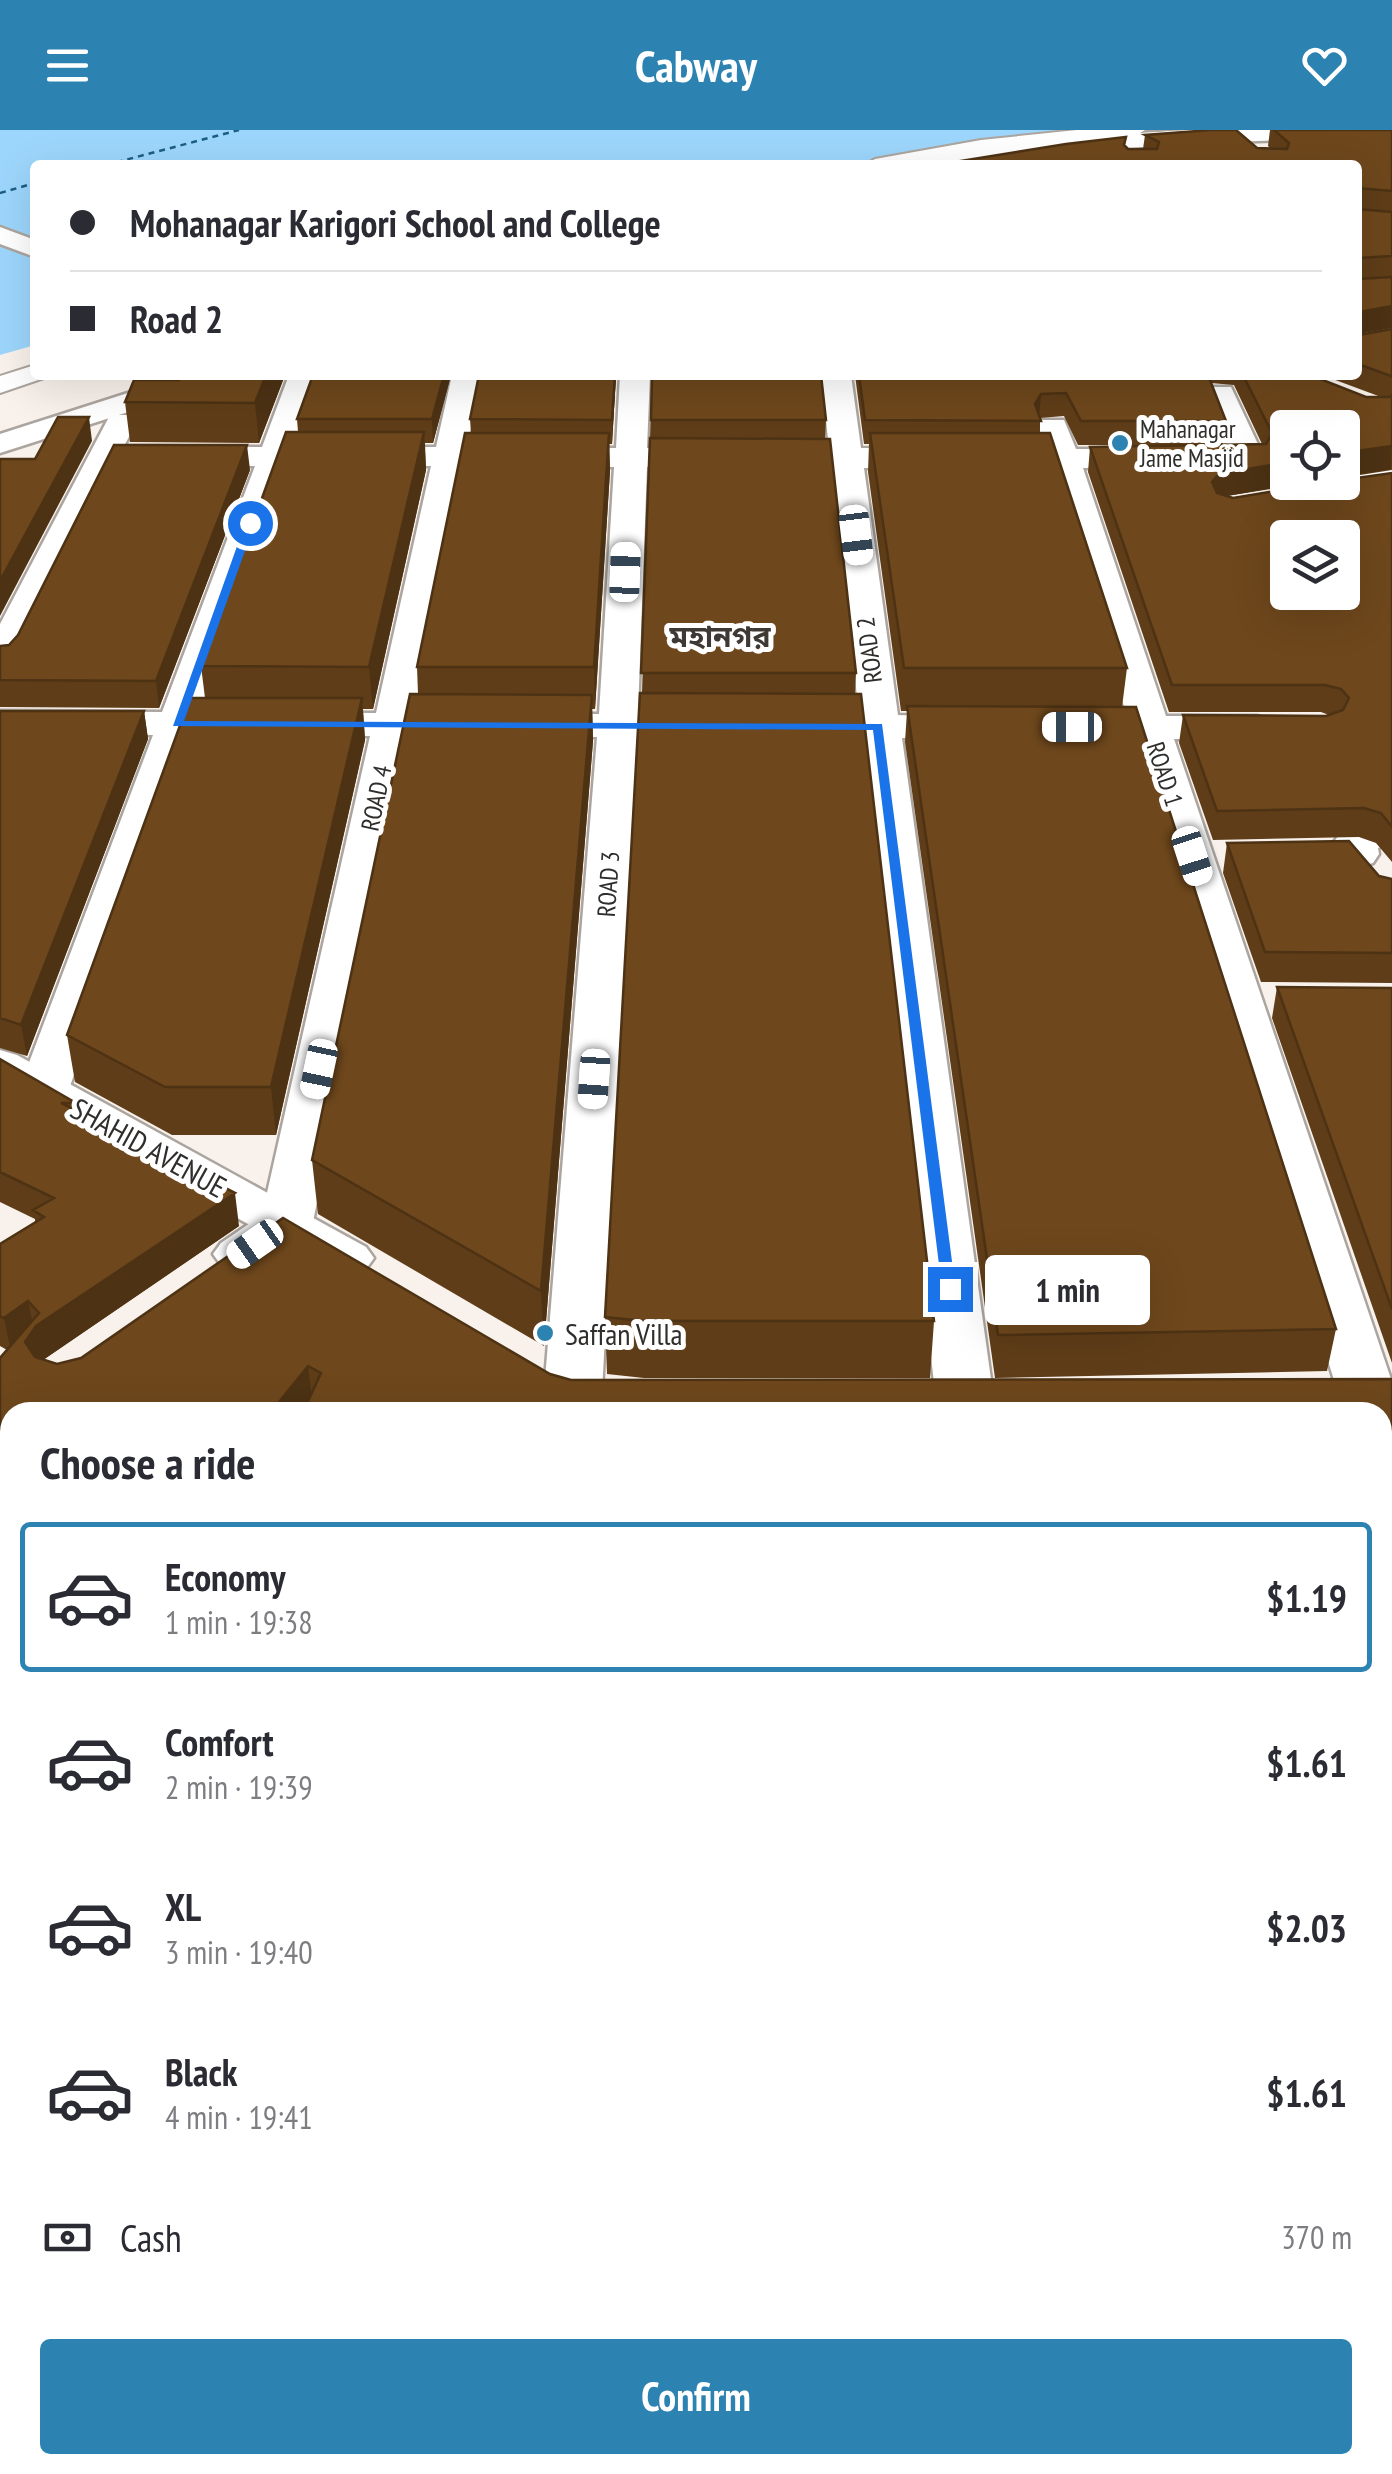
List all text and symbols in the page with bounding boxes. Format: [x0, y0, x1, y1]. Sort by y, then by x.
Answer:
text: Cabway [635, 36, 757, 94]
icon: menu [40, 38, 95, 93]
icon: heart [1297, 38, 1352, 93]
text: Mohanagar Karigori School and College [130, 198, 661, 247]
text: Road 2 [130, 294, 223, 343]
map controls [1270, 410, 1360, 610]
button: locate [1270, 410, 1360, 500]
place label: Mahanagar Jame Masjid [1139, 413, 1244, 474]
marker: Mahanagar Jame Masjid [1109, 432, 1131, 454]
route start [228, 501, 273, 546]
car [837, 503, 875, 567]
button: layers [1270, 520, 1360, 610]
car [609, 541, 641, 603]
street label: ROAD 2 [849, 615, 889, 685]
district label: মহানগর [669, 616, 771, 655]
car [1042, 712, 1102, 742]
street label: ROAD 1 [1140, 738, 1190, 810]
street label: ROAD 4 [353, 762, 399, 834]
car [1168, 823, 1216, 889]
street label: ROAD 3 [590, 850, 626, 918]
car [298, 1037, 340, 1101]
car [577, 1048, 611, 1110]
street label: SHAHID AVENUE [64, 1088, 234, 1206]
car [222, 1215, 288, 1273]
callout: 1 min [985, 1254, 1150, 1324]
route end [928, 1267, 973, 1312]
text: 1 min [1035, 1269, 1100, 1311]
place label: Saffan Villa [565, 1314, 682, 1353]
marker: Saffan Villa [534, 1322, 556, 1344]
text: Choose a ride [40, 1433, 255, 1491]
icon: car [45, 1552, 135, 1642]
text: Economy [165, 1552, 285, 1601]
text: $1.19 [1266, 1573, 1347, 1622]
text: 1 min · 19:38 [165, 1601, 313, 1643]
icon: car [45, 1717, 135, 1807]
text: Comfort [165, 1717, 274, 1766]
text: $1.61 [1266, 1738, 1347, 1787]
text: 2 min · 19:39 [165, 1766, 313, 1808]
icon: car [45, 1882, 135, 1972]
text: XL [165, 1882, 201, 1931]
text: $2.03 [1266, 1903, 1347, 1952]
text: 3 min · 19:40 [165, 1931, 313, 1973]
icon: car [45, 2047, 135, 2137]
text: Black [165, 2047, 238, 2096]
text: $1.61 [1266, 2068, 1347, 2117]
text: 4 min · 19:41 [165, 2096, 313, 2138]
icon: cash [40, 2210, 95, 2265]
text: Cash [120, 2213, 182, 2262]
text: 370 m [1281, 2216, 1352, 2258]
button: Confirm [40, 2339, 1352, 2454]

